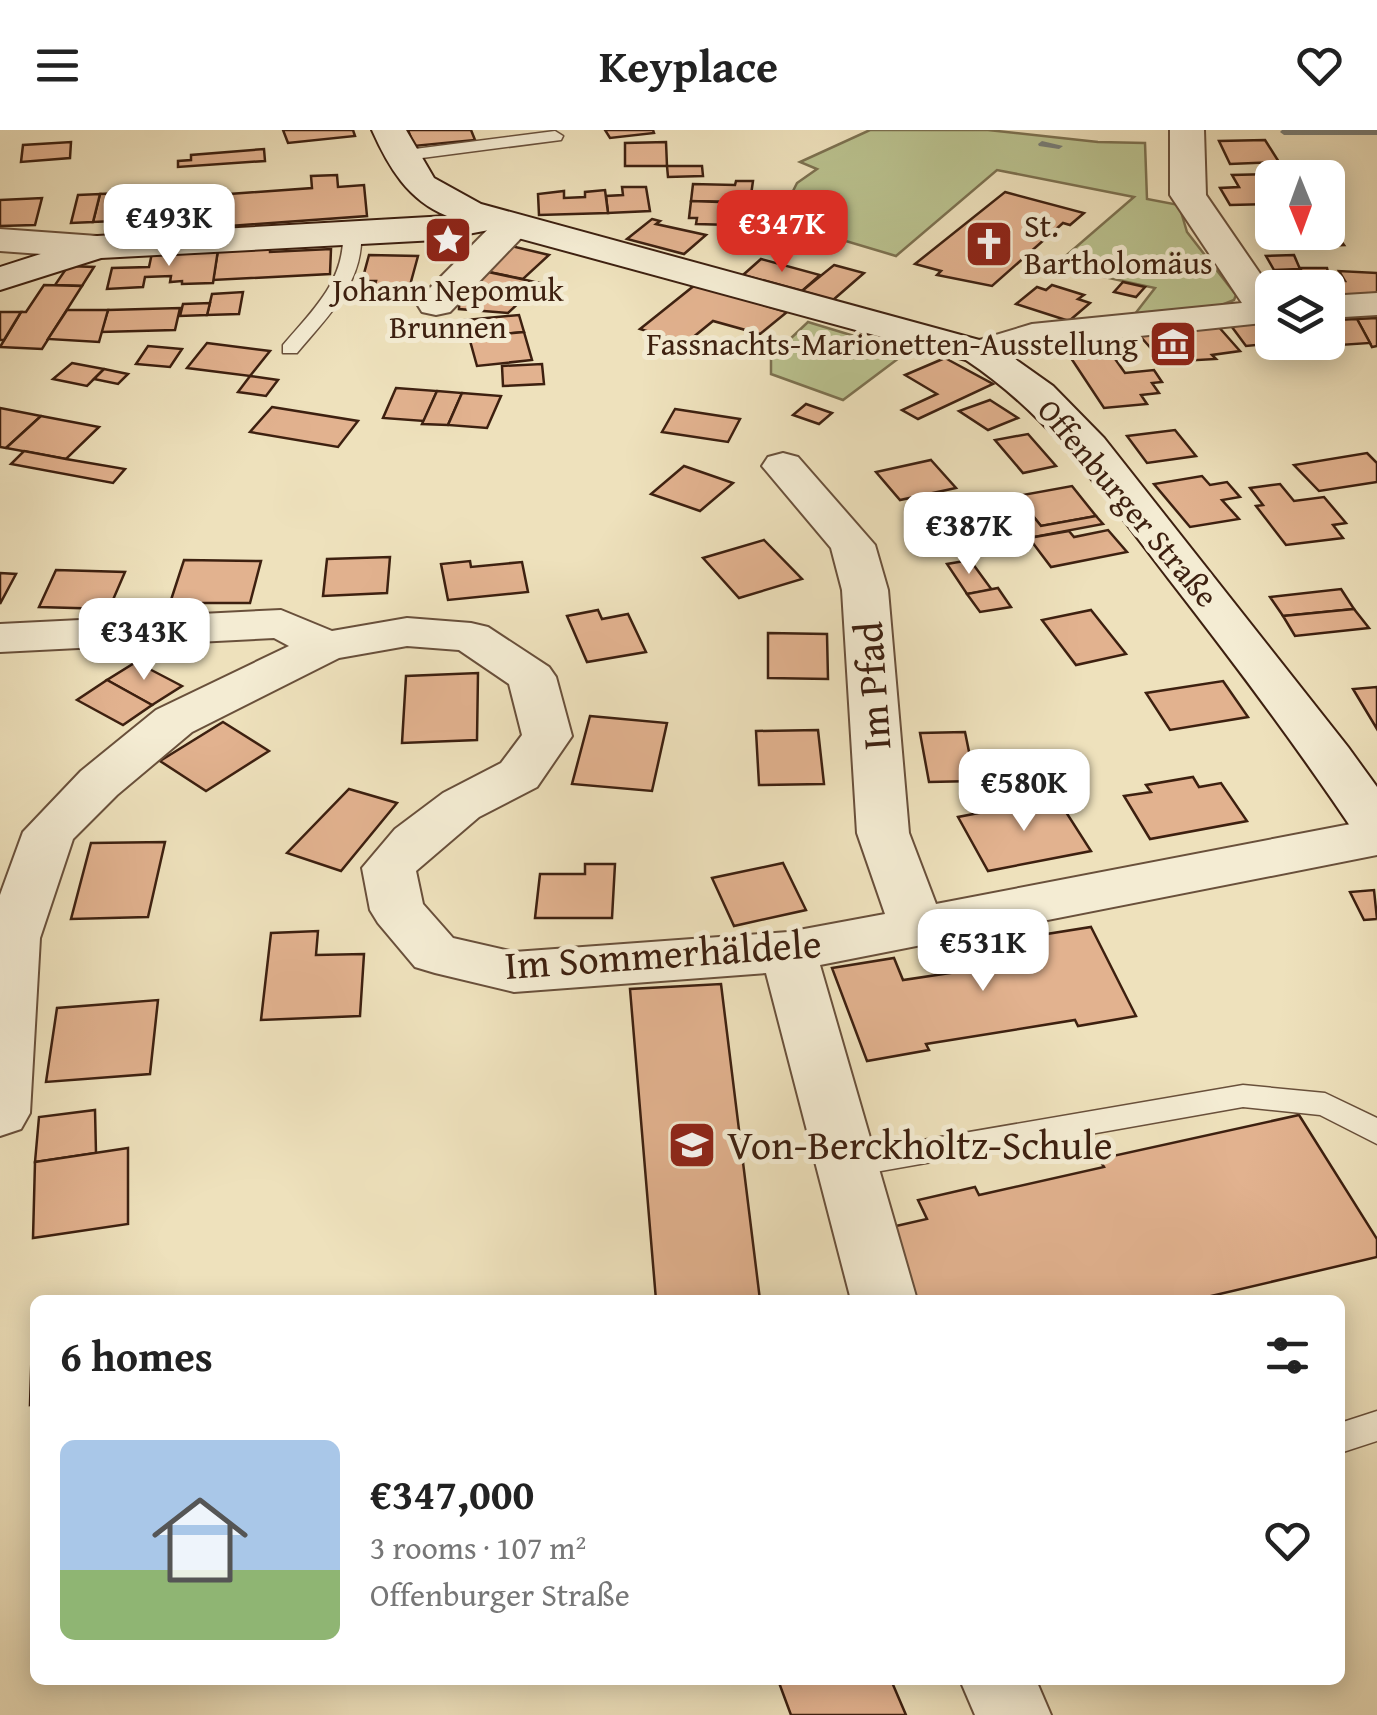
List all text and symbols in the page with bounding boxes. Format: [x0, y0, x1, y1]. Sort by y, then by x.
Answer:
text: Keyplace [599, 33, 778, 98]
icon: menu [30, 38, 85, 93]
icon: heart [1292, 38, 1347, 93]
north arrow [1255, 160, 1345, 250]
map controls [1255, 160, 1345, 360]
pin: €493K [99, 184, 239, 269]
pin: €347K [712, 190, 852, 275]
text: €493K [126, 193, 212, 240]
text: €347K [739, 199, 825, 246]
place label: St. Bartholomäus [1024, 202, 1213, 286]
place icon: Johann Nepomuk Brunnen [422, 214, 474, 266]
church icon: St. Bartholomäus [963, 218, 1015, 270]
place label: Johann Nepomuk Brunnen [328, 266, 565, 350]
button: layers [1255, 270, 1345, 360]
museum icon: Fassnachts-Marionetten-Ausstellung [1147, 318, 1199, 370]
place label: Fassnachts-Marionetten-Ausstellung [646, 320, 1138, 367]
street label: Offenburger Straße [1027, 388, 1230, 617]
pin: €387K [899, 492, 1039, 577]
text: €387K [926, 501, 1012, 548]
pin: €343K [74, 598, 214, 683]
text: €343K [101, 607, 187, 654]
street label: Im Pfad [838, 619, 905, 752]
pin: €580K [954, 749, 1094, 834]
text: €580K [981, 758, 1067, 805]
pin: €531K [913, 909, 1053, 994]
street label: Im Sommerhäldele [503, 913, 823, 994]
text: €531K [940, 918, 1026, 965]
place label: Von-Berckholtz-Schule [727, 1115, 1112, 1174]
school or university icon: Von-Berckholtz-Schule [666, 1119, 718, 1171]
text: 6 homes [60, 1325, 213, 1386]
icon: filters [1260, 1328, 1315, 1383]
text: €347,000 [370, 1463, 534, 1524]
icon: home [140, 1480, 260, 1600]
icon: heart [1260, 1513, 1315, 1568]
text: 3 rooms · 107 m² [370, 1524, 586, 1571]
text: Offenburger Straße [370, 1571, 630, 1618]

